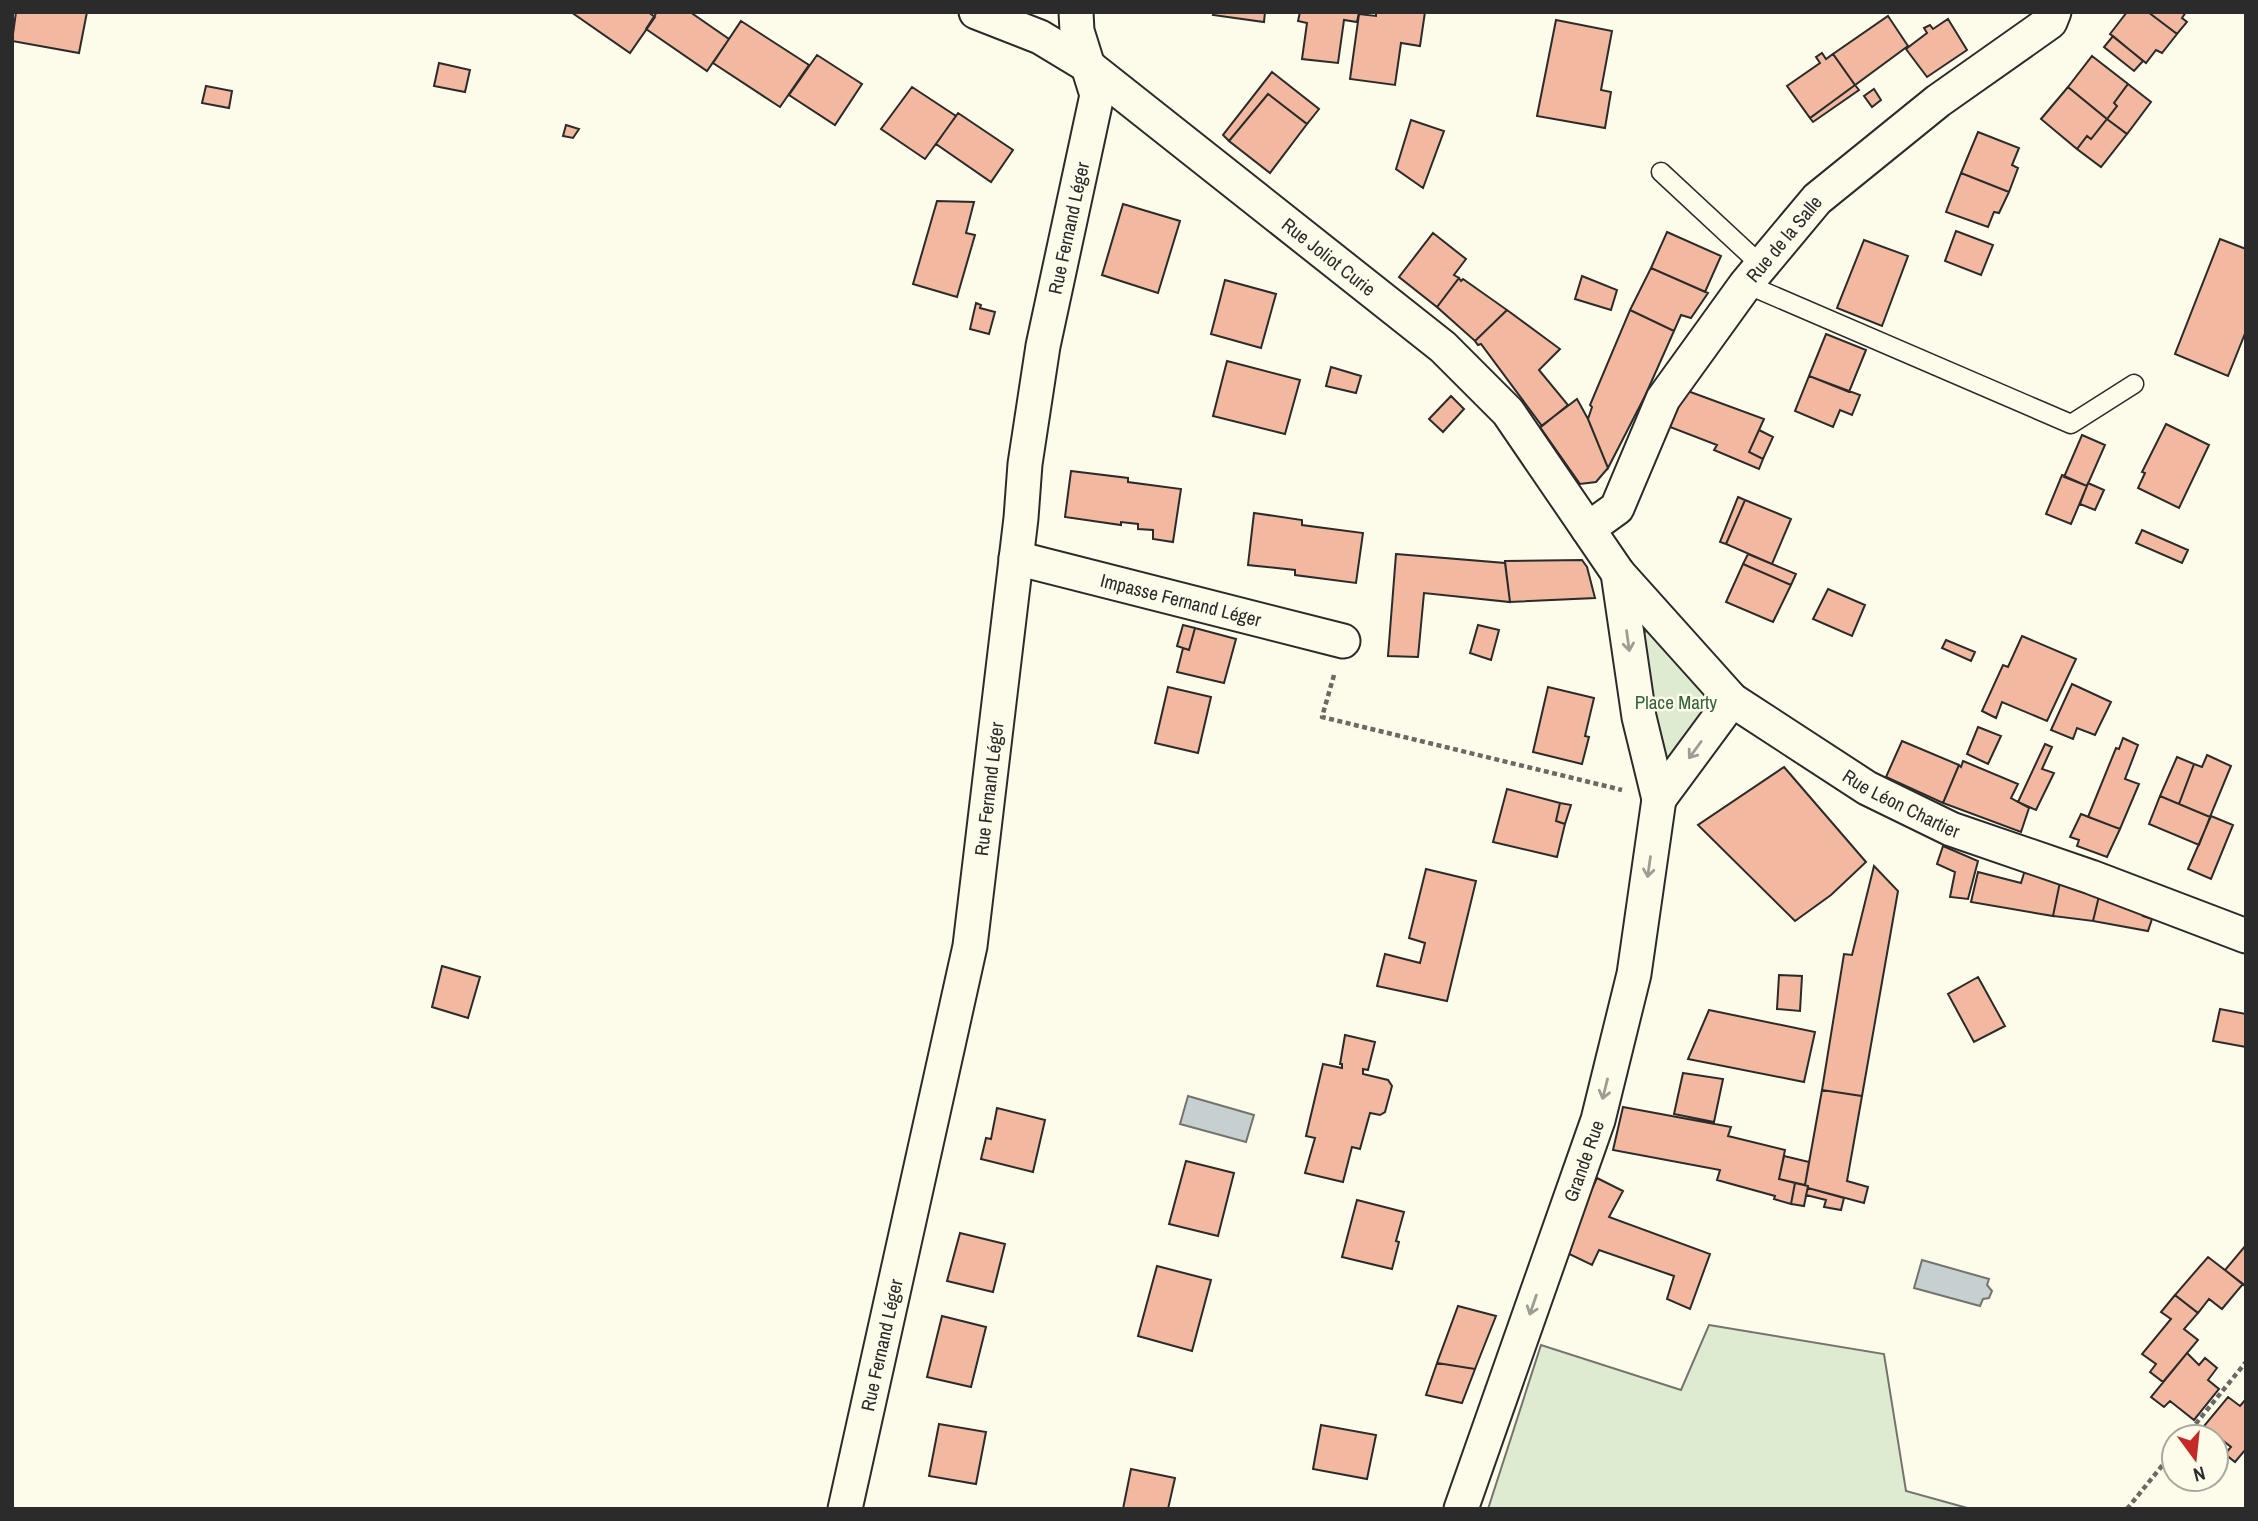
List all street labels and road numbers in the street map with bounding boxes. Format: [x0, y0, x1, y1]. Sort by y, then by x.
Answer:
street label: Rue Fernand Léger [1042, 159, 1095, 296]
street label: Rue de la Salle [1740, 190, 1828, 288]
street label: Rue Joliot Curie [1277, 212, 1381, 302]
street label: Impasse Fernand Léger [1098, 567, 1265, 633]
street label: Rue Fernand Léger [968, 720, 1010, 857]
street label: Rue Léon Chartier [1838, 763, 1964, 844]
street label: Grande Rue [1557, 1117, 1610, 1205]
street label: Rue Fernand Léger [854, 1276, 909, 1413]

